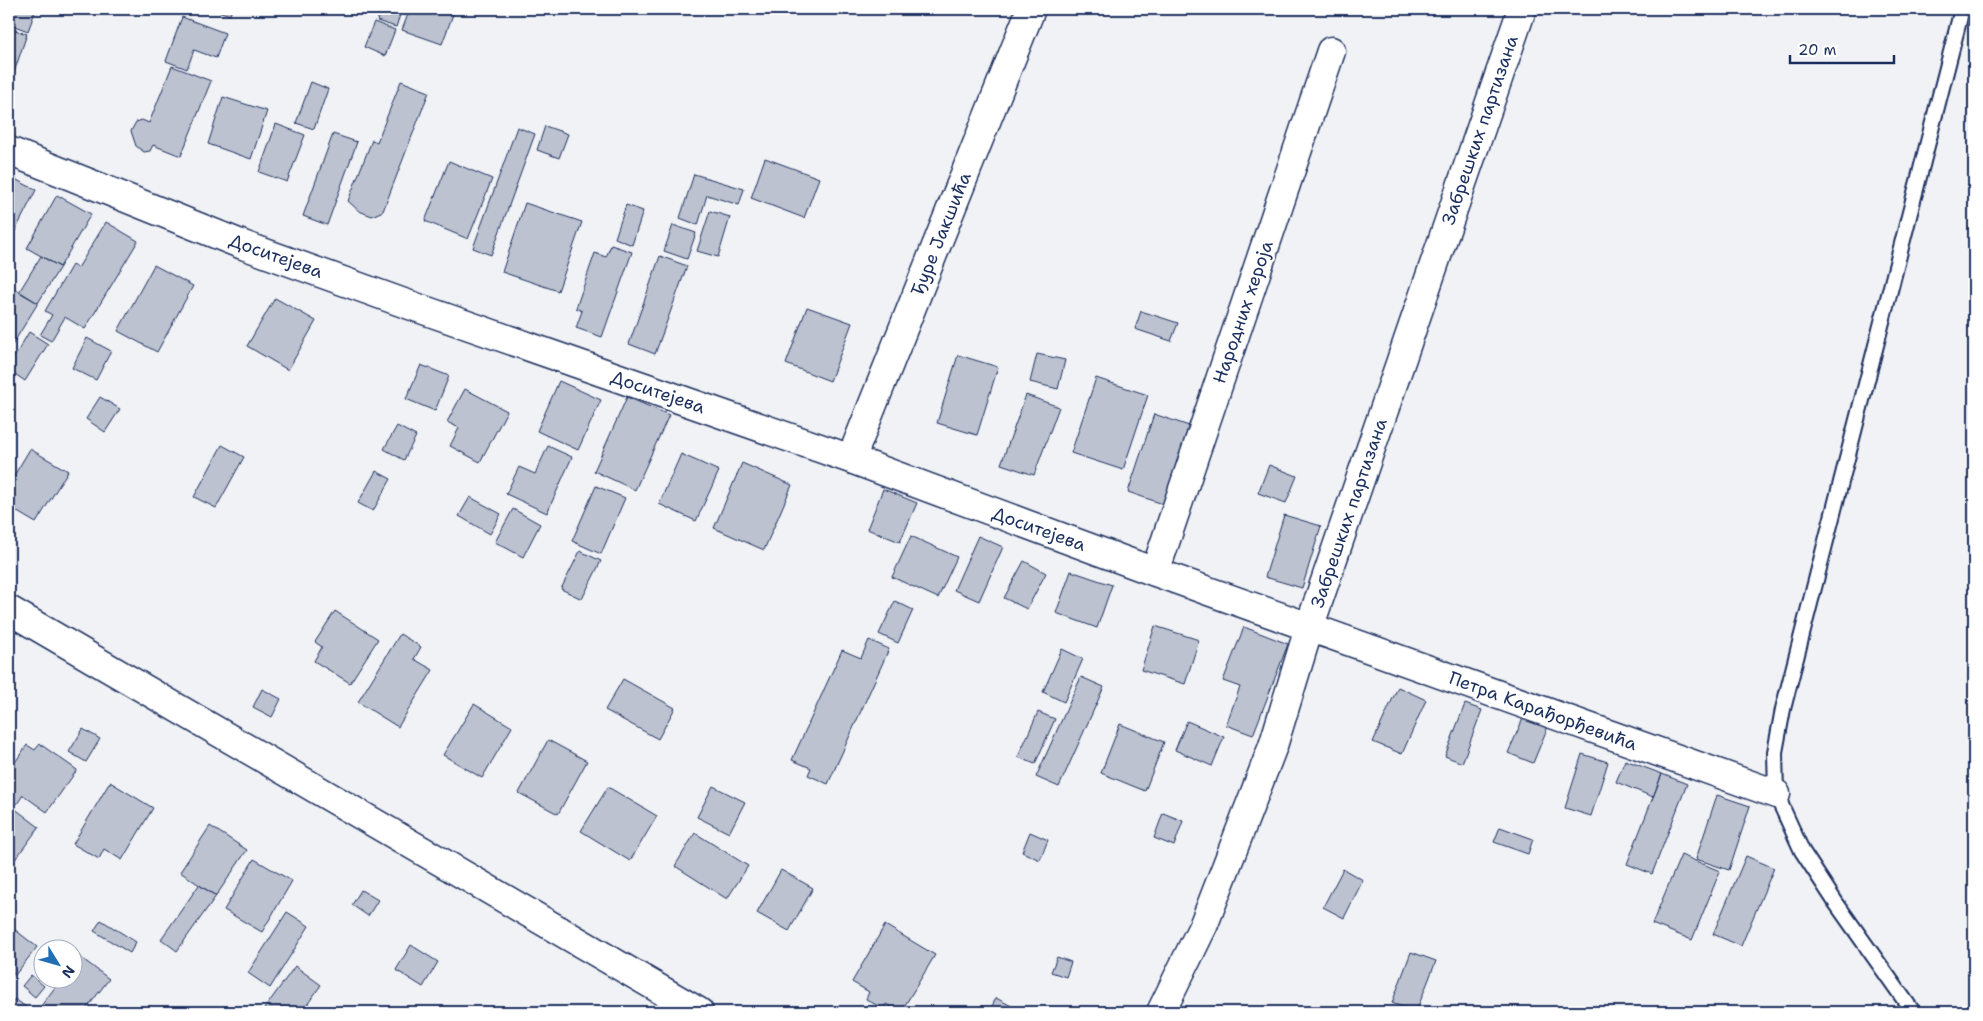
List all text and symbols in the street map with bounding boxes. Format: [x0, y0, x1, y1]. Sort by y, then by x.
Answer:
street label: Забрешких партизана [1436, 32, 1524, 228]
scale bar [1790, 32, 1894, 64]
text: 20 m [1798, 40, 1837, 60]
street label: Ђуре Јакшића [905, 169, 977, 299]
street label: Доситејева [226, 228, 326, 284]
street label: Народних хероја [1207, 237, 1279, 387]
street label: Доситејева [608, 365, 708, 419]
street label: Забрешких партизана [1305, 415, 1393, 611]
street label: Доситејева [989, 501, 1089, 557]
street label: Петра Карађорђевића [1446, 666, 1640, 756]
north arrow [32, 938, 82, 988]
text: N [58, 962, 79, 982]

